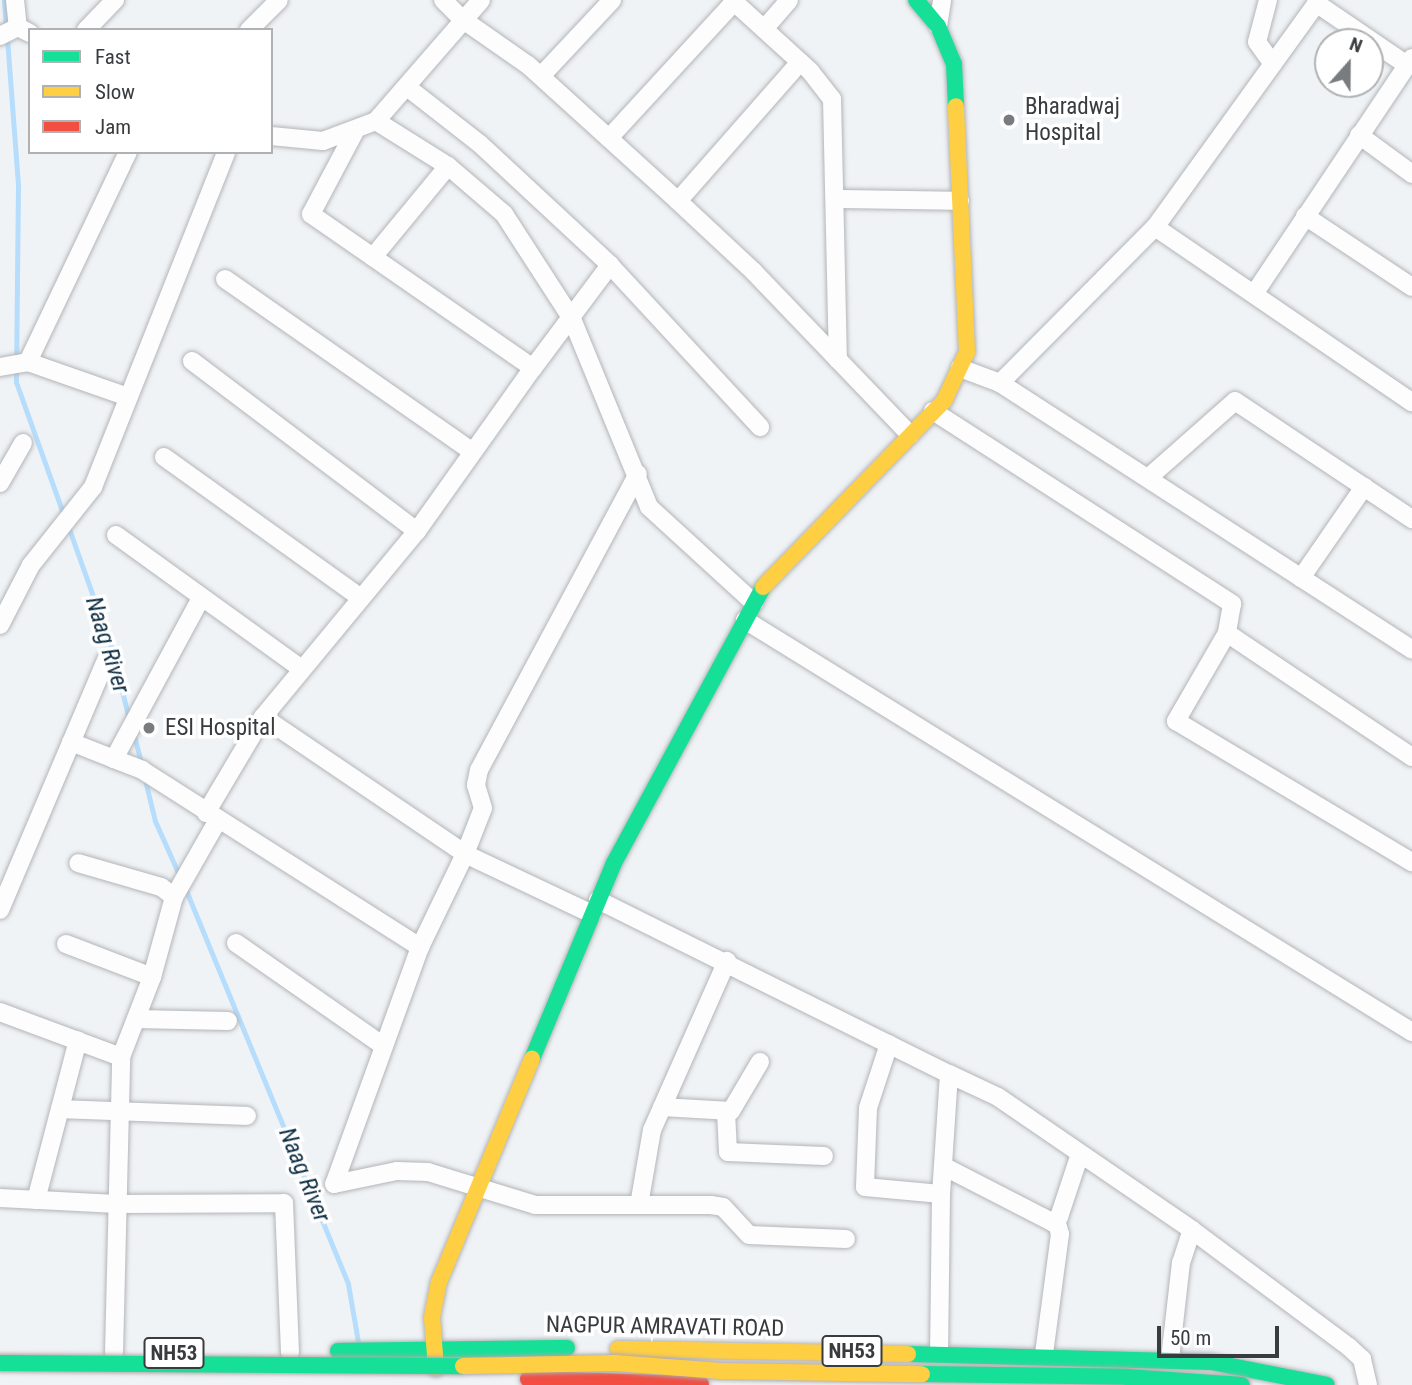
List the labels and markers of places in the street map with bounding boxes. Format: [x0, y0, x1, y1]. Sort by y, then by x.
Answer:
place label: Bharadwaj Hospital [1025, 93, 1120, 147]
marker: Bharadwaj Hospital [999, 110, 1019, 130]
place label: ESI Hospital [165, 714, 275, 742]
marker: ESI Hospital [139, 718, 159, 738]

